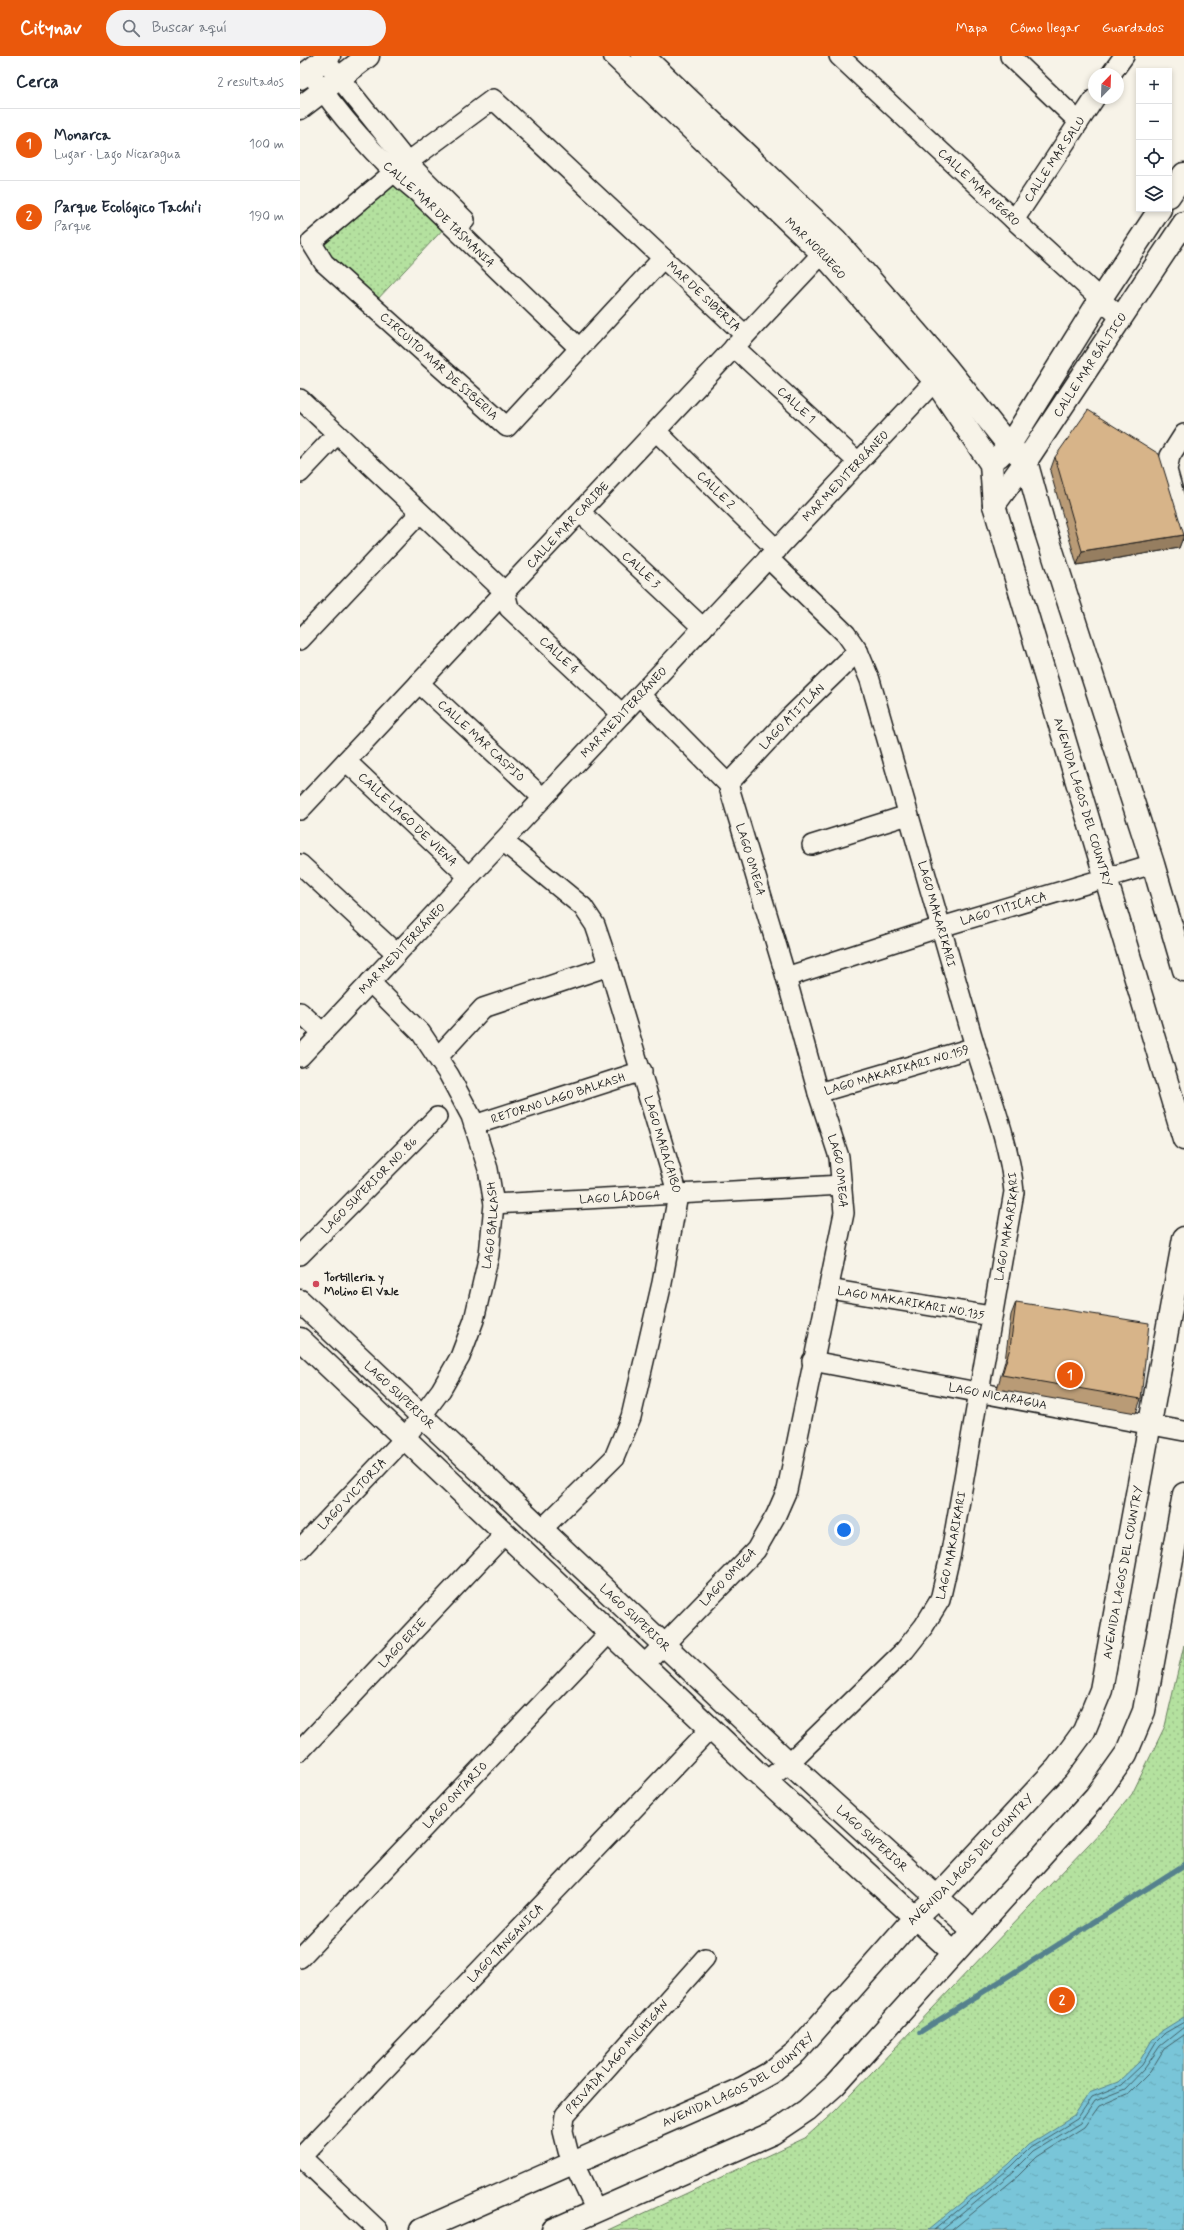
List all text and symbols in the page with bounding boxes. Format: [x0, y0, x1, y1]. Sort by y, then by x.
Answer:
search box [106, 10, 386, 46]
text: Citynav [20, 16, 82, 41]
icon: search [120, 17, 142, 39]
text: Buscar aquí [152, 18, 227, 38]
text: Mapa [956, 19, 988, 37]
text: Cómo llegar [1010, 19, 1080, 37]
text: Guardados [1102, 19, 1164, 37]
north arrow [1088, 68, 1124, 104]
map controls [1136, 68, 1172, 212]
button: + [1136, 68, 1172, 104]
text: Cerca [16, 71, 59, 93]
text: 2 resultados [217, 74, 284, 91]
button: − [1136, 104, 1172, 140]
street label: CALLE MAR SALU [1021, 114, 1089, 206]
text: Monarca [54, 126, 111, 146]
text: 1 [26, 136, 32, 153]
text: 100 m [249, 136, 284, 153]
button: locate [1136, 140, 1172, 176]
text: Lugar · Lago Nicaragua [54, 146, 181, 163]
street label: CALLE MAR NEGRO [934, 146, 1023, 231]
street label: CALLE MAR DE TASMANIA [379, 158, 498, 272]
button: layers [1136, 176, 1172, 212]
text: Parque Ecológico Tachi'i [54, 198, 201, 218]
text: 2 [26, 208, 32, 225]
text: 190 m [249, 208, 284, 225]
street label: MAR NORUEGO [781, 215, 849, 284]
text: Parque [54, 218, 91, 235]
street label: MAR DE SIBERIA [662, 258, 744, 336]
street label: CIRCUITO MAR DE SIBERIA [376, 309, 501, 424]
street label: CALLE MAR BÁLTICO [1050, 310, 1131, 421]
street label: CALLE 1 [773, 384, 818, 427]
street label: MAR MEDITERRÁNEO [799, 427, 893, 526]
street label: CALLE 2 [693, 468, 738, 513]
street label: CALLE MAR CARIBE [524, 479, 613, 572]
street label: CALLE 3 [618, 548, 663, 593]
street label: CALLE 4 [535, 633, 582, 678]
street label: MAR MEDITERRÁNEO [578, 664, 671, 762]
street label: LAGO ATITLÁN [757, 681, 829, 754]
street label: CALLE MAR CASPIO [434, 697, 528, 786]
street label: AVENIDA LAGOS DEL COUNTRY [1049, 716, 1115, 889]
street label: CALLE LAGO DE VIENA [354, 769, 460, 871]
street label: LAGO OMEGA [731, 822, 768, 898]
street label: LAGO MAKARIKARI [913, 859, 959, 969]
street label: LAGO TITICACA [959, 889, 1049, 930]
street label: MAR MEDITERRÁNEO [356, 900, 450, 998]
street label: LAGO MAKARIKARI NO.159 [823, 1042, 971, 1100]
street label: RETORNO LAGO BALKASH [489, 1070, 627, 1128]
street label: LAGO MARACAIBO [640, 1094, 684, 1195]
street label: LAGO OMEGA [823, 1132, 851, 1209]
street label: LAGO SUPERIOR NO. 86 [318, 1134, 422, 1238]
street label: LAGO MAKARIKARI [992, 1171, 1023, 1282]
street label: LAGO BALKASH [479, 1180, 503, 1271]
street label: LAGO LÁDOGA [579, 1188, 661, 1208]
place label: Tortilleria y Molino El Vale [324, 1270, 399, 1300]
marker: Tortilleria y Molino El Vale [311, 1279, 321, 1289]
street label: LAGO MAKARIKARI NO.135 [836, 1283, 986, 1324]
street label: LAGO SUPERIOR [360, 1358, 438, 1434]
pin: 1 [1057, 1360, 1083, 1390]
street label: LAGO NICARAGUA [947, 1380, 1048, 1414]
street label: LAGO VICTORIA [315, 1455, 391, 1534]
street label: AVENIDA LAGOS DEL COUNTRY [1100, 1484, 1147, 1660]
street label: LAGO MAKARIKARI [933, 1490, 970, 1601]
your location [834, 1520, 854, 1540]
street label: LAGO OMEGA [697, 1545, 760, 1610]
street label: LAGO SUPERIOR [596, 1581, 674, 1656]
street label: LAGO ERIE [376, 1615, 431, 1672]
street label: LAGO ONTARIO [420, 1759, 492, 1833]
street label: AVENIDA LAGOS DEL COUNTRY [904, 1791, 1038, 1929]
street label: LAGO SUPERIOR [832, 1802, 911, 1877]
street label: LAGO TANGANICA [465, 1901, 548, 1987]
pin: 2 [1049, 1985, 1075, 2015]
street label: PRIVADA LAGO MICHIGAN [563, 1997, 673, 2118]
street label: AVENIDA LAGOS DEL COUNTRY [660, 2029, 819, 2132]

